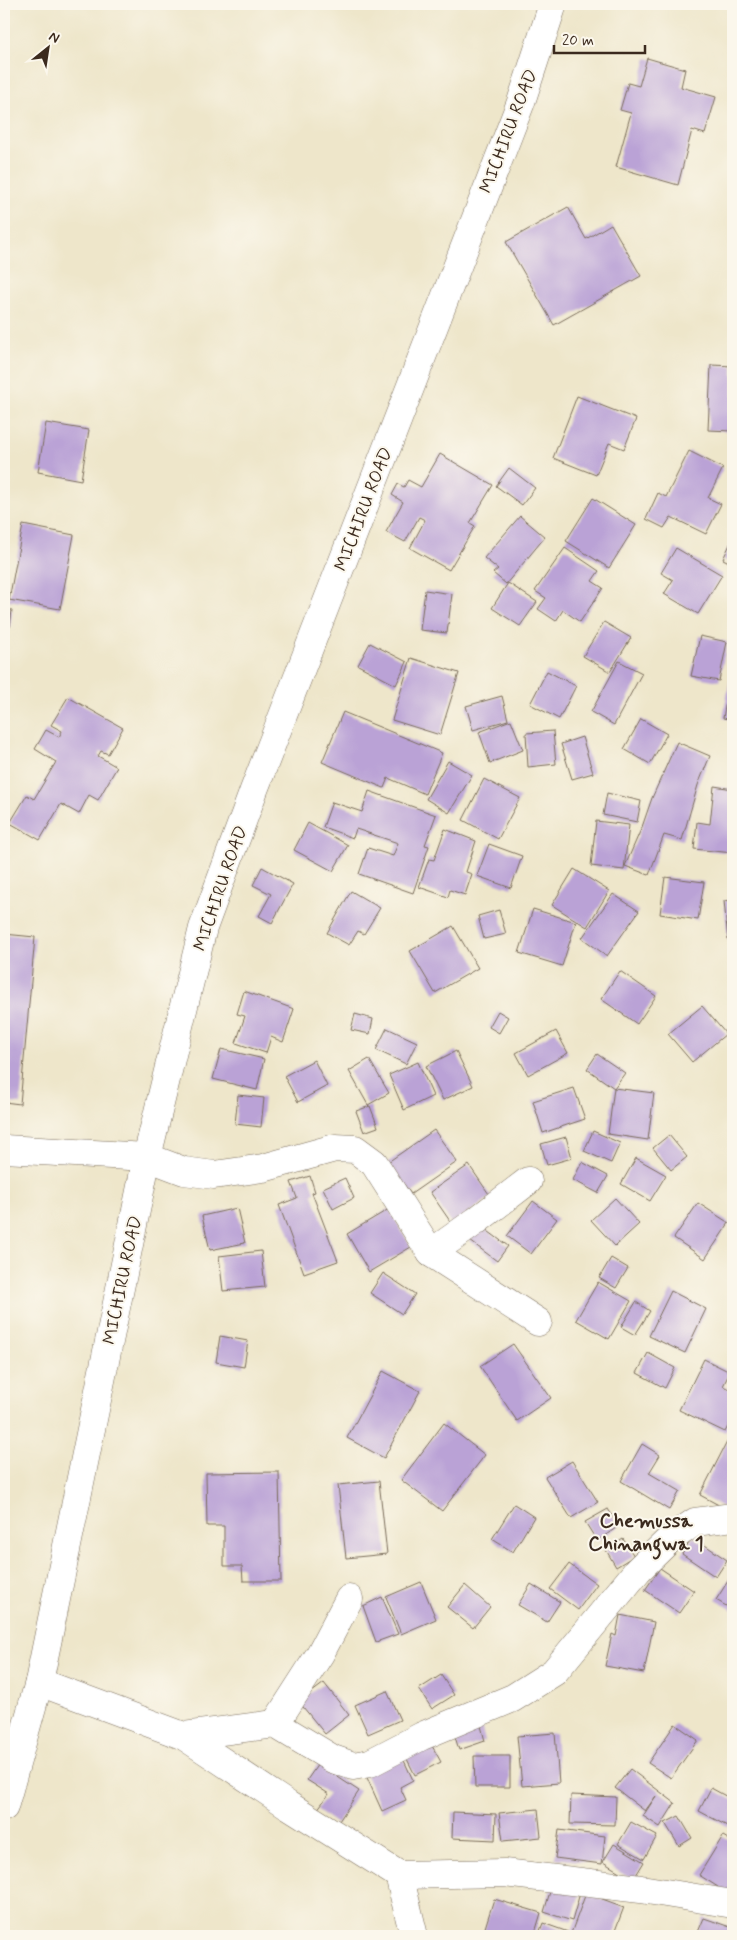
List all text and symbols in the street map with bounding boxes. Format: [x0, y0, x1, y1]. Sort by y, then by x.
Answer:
north arrow [22, 22, 72, 72]
scale bar [554, 22, 646, 54]
text: N [45, 27, 63, 48]
text: 20 m [562, 31, 594, 51]
street label: MICHIRU ROAD [474, 66, 544, 197]
street label: MICHIRU ROAD [329, 444, 399, 575]
street label: MICHIRU ROAD [188, 822, 254, 954]
street label: MICHIRU ROAD [98, 1214, 148, 1347]
district label: Chemussa Chinangwa 1 [588, 1508, 704, 1560]

